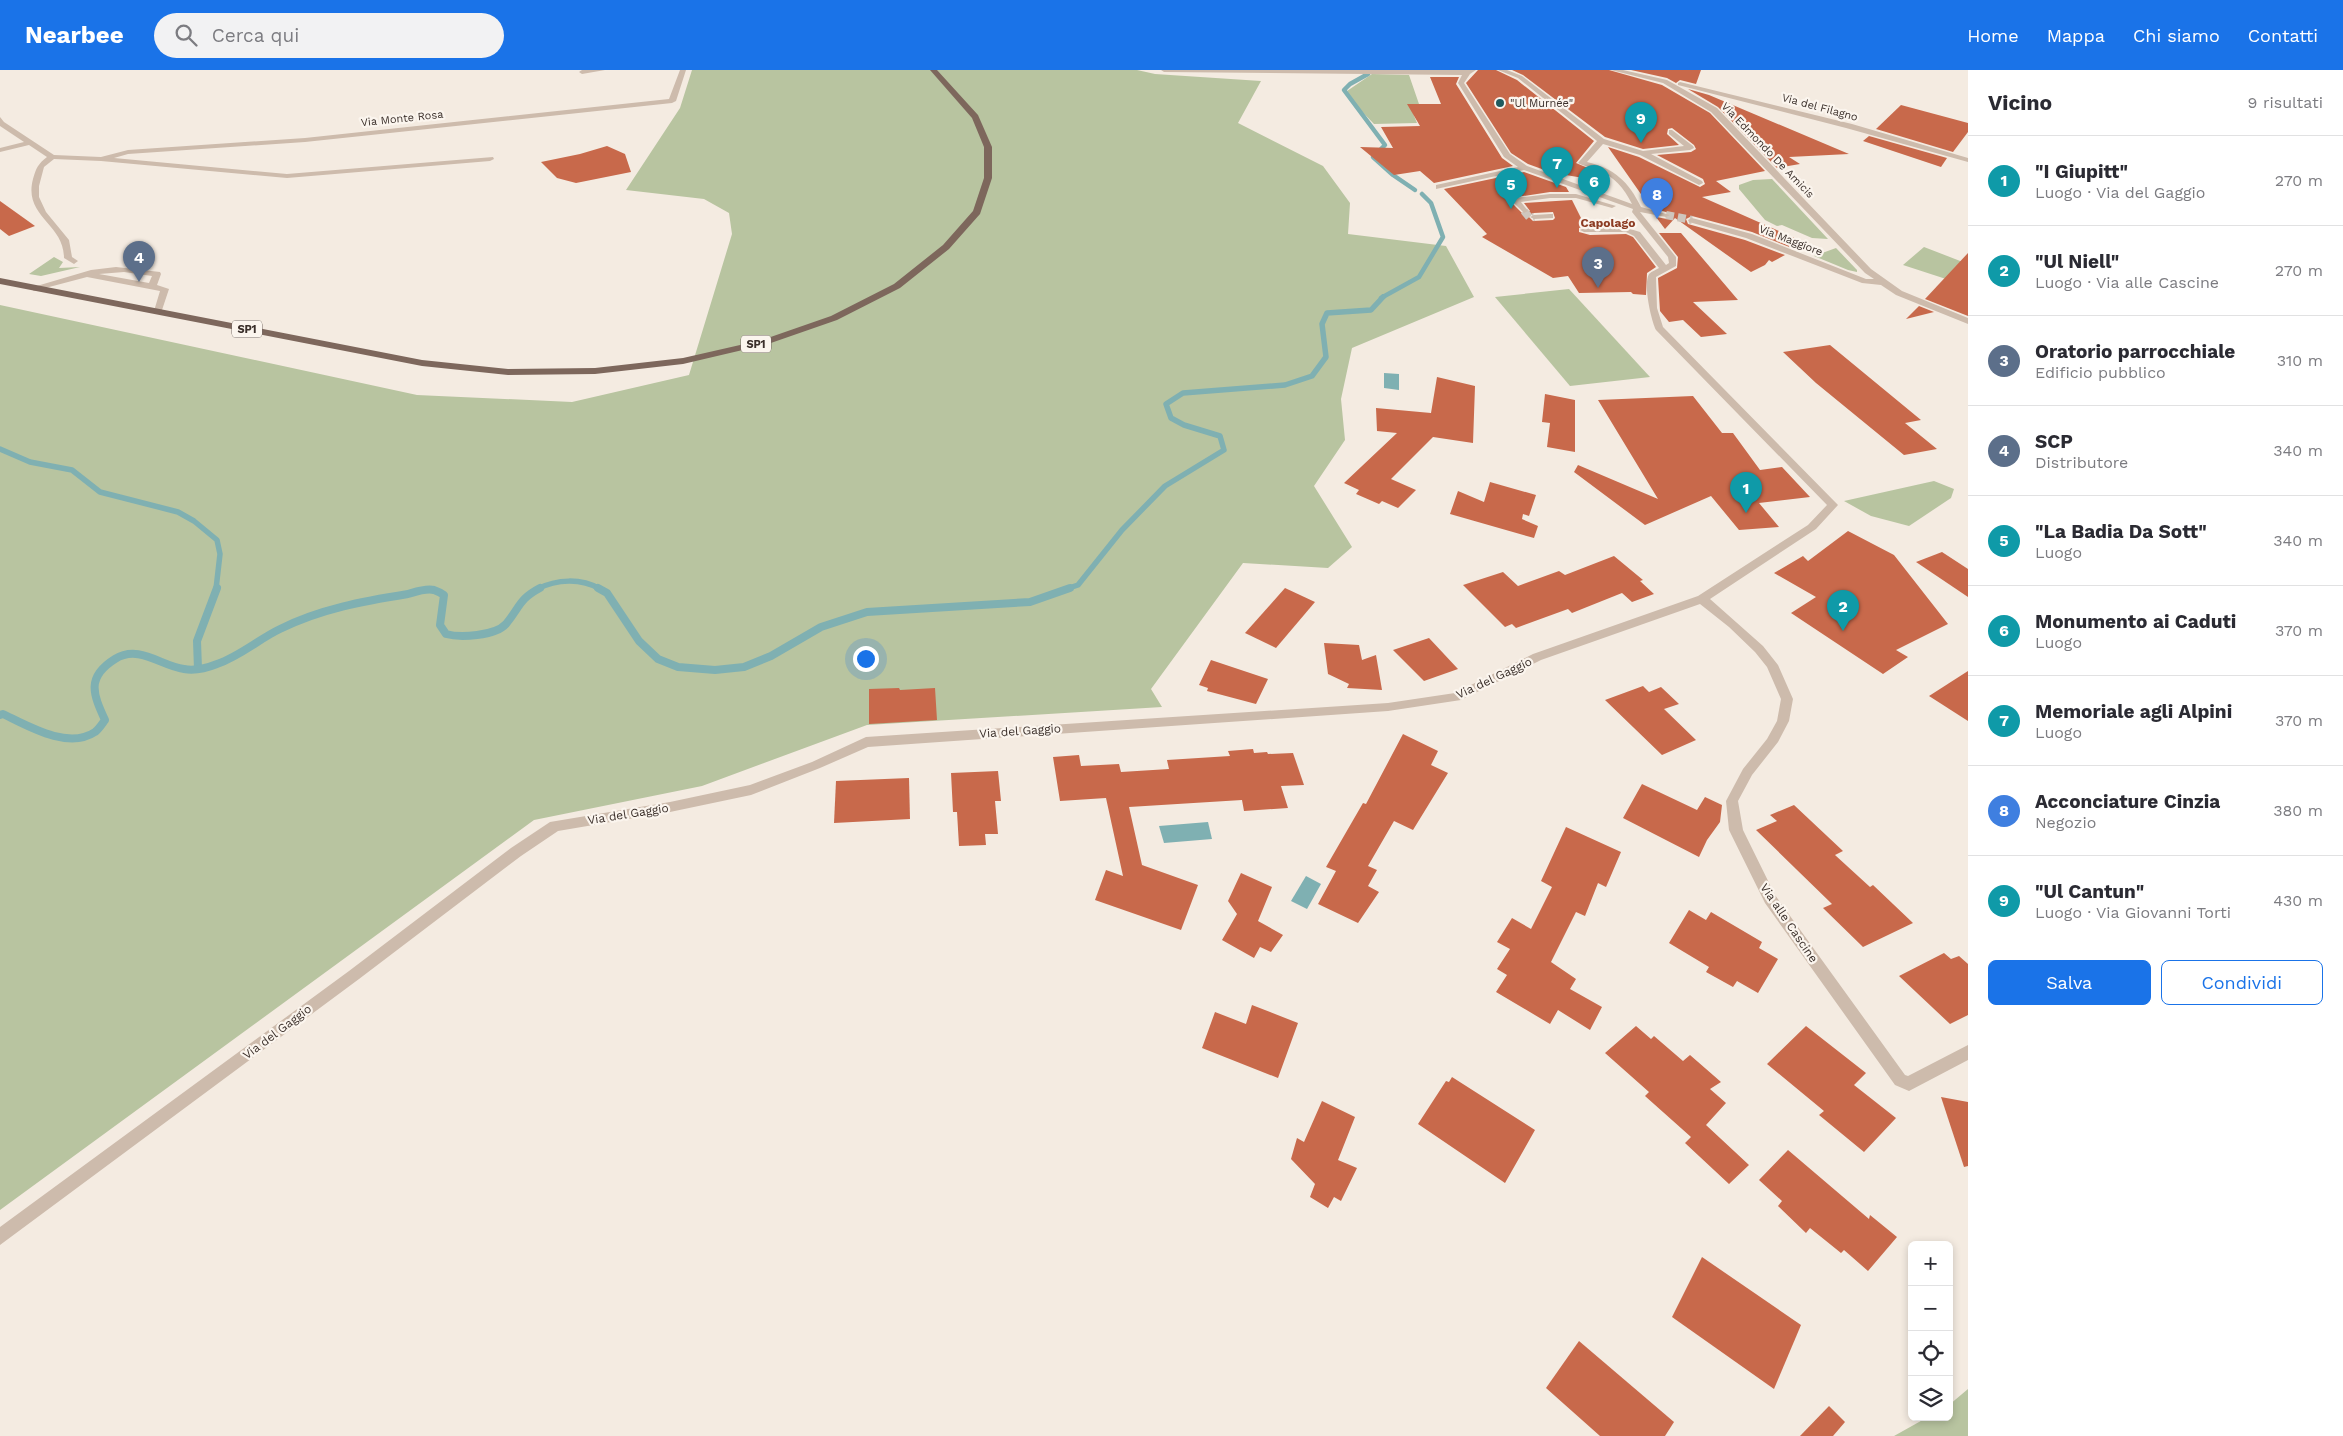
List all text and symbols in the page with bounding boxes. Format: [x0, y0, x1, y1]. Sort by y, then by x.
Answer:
search box [154, 13, 504, 58]
text: Nearbee [25, 21, 124, 49]
icon: search [172, 21, 200, 49]
text: Cerca qui [212, 24, 299, 47]
text: Home [1967, 25, 2019, 46]
text: Mappa [2047, 25, 2105, 46]
text: Chi siamo [2133, 25, 2220, 46]
text: Contatti [2248, 25, 2318, 46]
text: Vicino [1988, 90, 2052, 115]
street label: Via del Filagno [1780, 91, 1859, 124]
text: 9 risultati [2248, 93, 2323, 112]
marker: "Ul Murnée" [1494, 97, 1506, 109]
place label: "Ul Murnée" [1510, 97, 1573, 110]
street label: Via Edmondo De Amicis [1719, 100, 1817, 201]
pin: 9 [1625, 102, 1657, 143]
street label: Via Monte Rosa [360, 108, 444, 129]
pin: 7 [1541, 147, 1573, 188]
text: "I Giupitt" [2035, 160, 2128, 183]
pin: 6 [1578, 165, 1610, 206]
pin: 5 [1495, 168, 1527, 209]
text: 1 [2001, 171, 2007, 190]
text: 270 m [2275, 171, 2323, 190]
pin: 8 [1641, 178, 1673, 219]
text: Luogo · Via del Gaggio [2035, 183, 2205, 202]
district label: Capolago [1581, 216, 1635, 230]
street label: Via Maggiore [1757, 222, 1825, 259]
pin: 4 [123, 241, 155, 282]
pin: 3 [1582, 247, 1614, 288]
text: "Ul Niell" [2035, 250, 2119, 273]
text: 2 [1999, 261, 2009, 280]
text: 270 m [2275, 261, 2323, 280]
text: Luogo · Via alle Cascine [2035, 273, 2219, 292]
road number: SP1 [232, 320, 262, 338]
road number: SP1 [741, 336, 771, 352]
text: Oratorio parrocchiale [2035, 340, 2235, 363]
text: 3 [1999, 351, 2009, 370]
text: 310 m [2277, 351, 2323, 370]
text: Edificio pubblico [2035, 363, 2166, 382]
text: SCP [2035, 430, 2073, 453]
text: 4 [1999, 441, 2009, 460]
text: 340 m [2273, 441, 2323, 460]
text: Distributore [2035, 453, 2128, 472]
pin: 1 [1730, 472, 1762, 513]
text: "La Badia Da Sott" [2035, 520, 2207, 543]
text: 5 [1999, 531, 2009, 550]
text: 340 m [2273, 531, 2323, 550]
text: Luogo [2035, 543, 2082, 562]
pin: 2 [1827, 590, 1859, 631]
text: Monumento ai Caduti [2035, 610, 2236, 633]
text: 6 [1999, 621, 2009, 640]
text: 370 m [2275, 621, 2323, 640]
text: Luogo [2035, 633, 2082, 652]
your location [853, 646, 879, 672]
street label: Via del Gaggio [1454, 654, 1534, 702]
text: Memoriale agli Alpini [2035, 700, 2232, 723]
text: 7 [1999, 711, 2009, 730]
text: 370 m [2275, 711, 2323, 730]
street label: Via del Gaggio [979, 721, 1061, 741]
text: Luogo [2035, 723, 2082, 742]
text: Acconciature Cinzia [2035, 790, 2220, 813]
street label: Via del Gaggio [586, 801, 670, 827]
text: 8 [1999, 801, 2009, 820]
text: 380 m [2273, 801, 2323, 820]
text: Negozio [2035, 813, 2096, 832]
text: "Ul Cantun" [2035, 880, 2144, 903]
street label: Via alle Cascine [1757, 881, 1821, 965]
text: 9 [1999, 891, 2009, 910]
text: 430 m [2273, 891, 2323, 910]
text: Luogo · Via Giovanni Torti [2035, 903, 2231, 922]
button: Salva [1988, 960, 2151, 1005]
button: Condividi [2161, 960, 2323, 1005]
street label: Via del Gaggio [240, 1002, 314, 1062]
map controls [1908, 1241, 1953, 1421]
button: + [1908, 1241, 1953, 1286]
button: − [1908, 1286, 1953, 1331]
button: locate [1908, 1331, 1953, 1376]
button: layers [1908, 1376, 1953, 1421]

